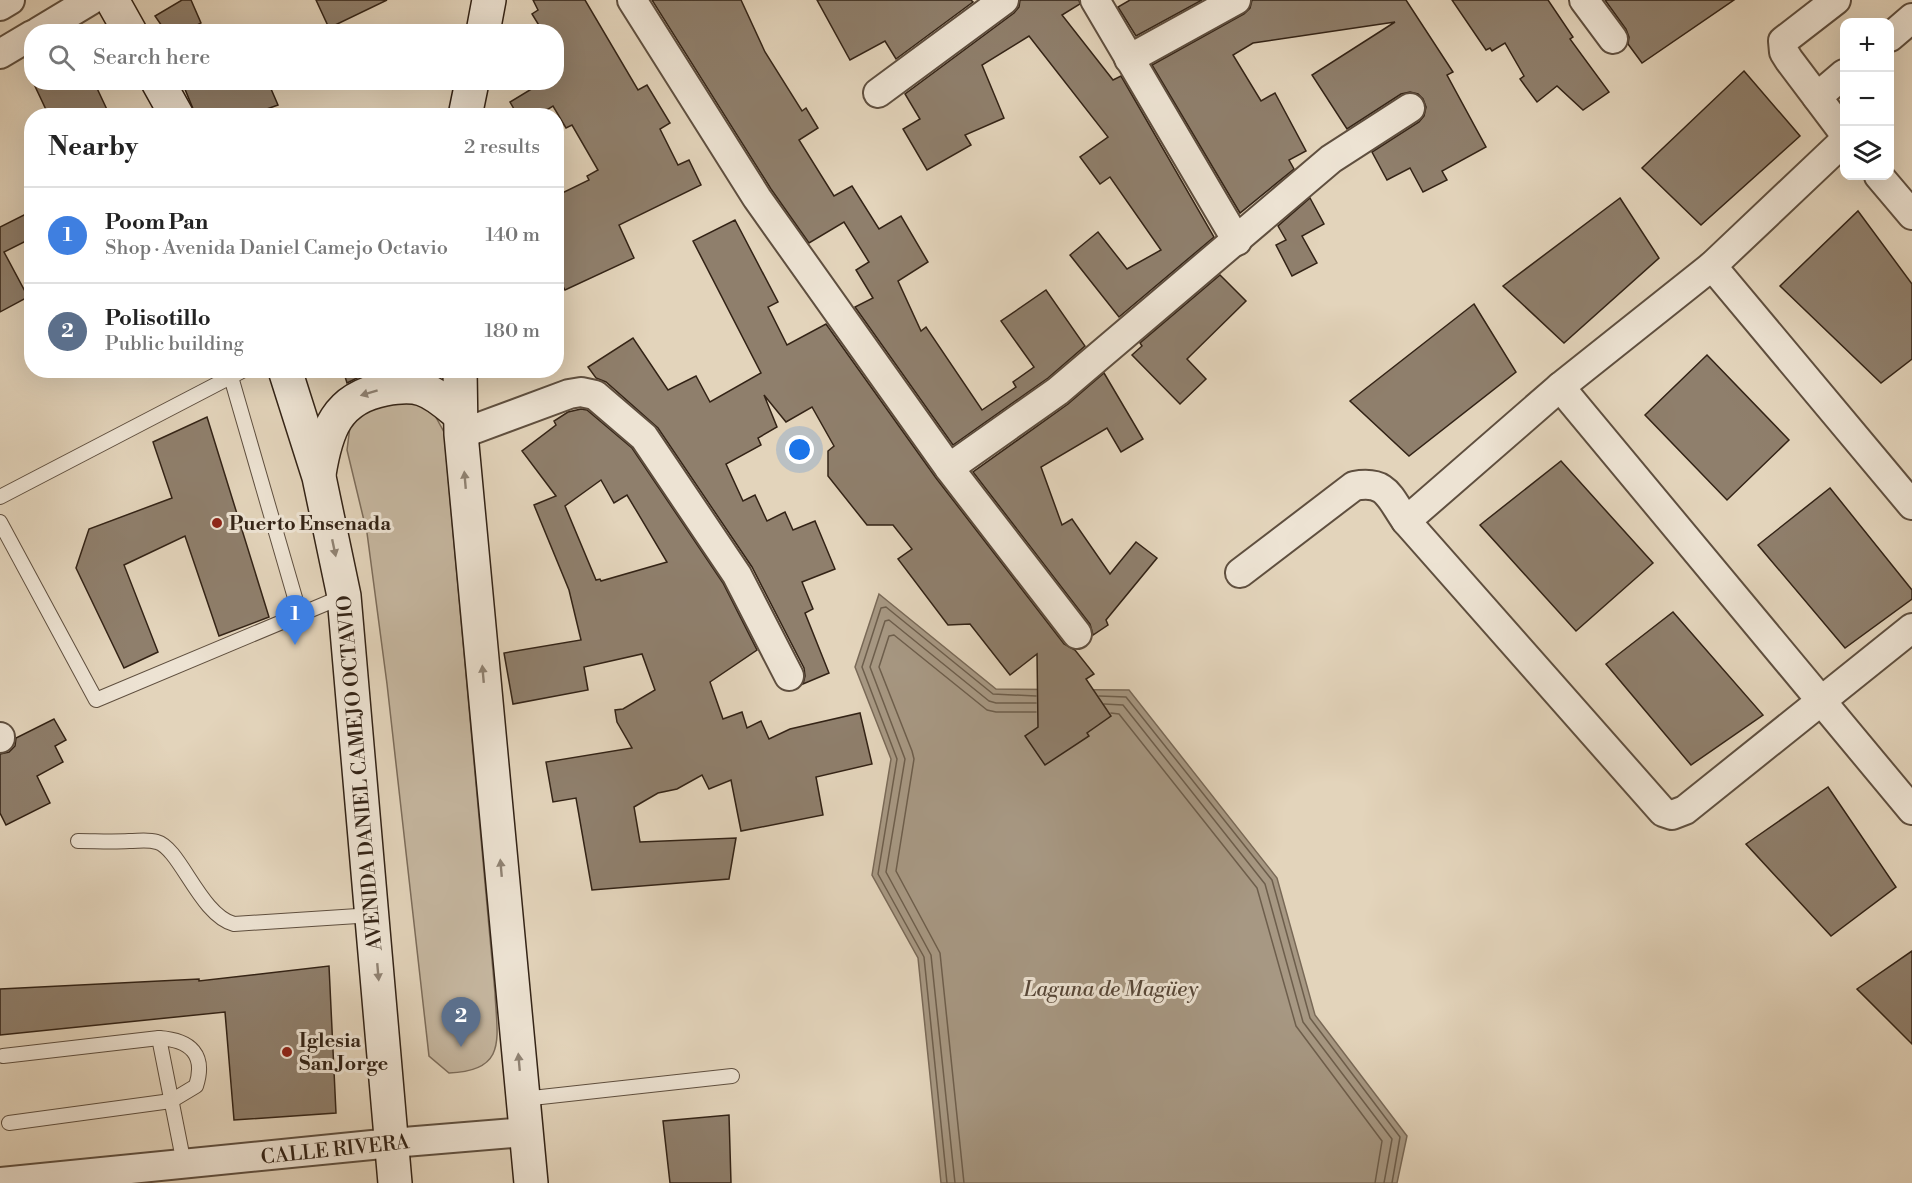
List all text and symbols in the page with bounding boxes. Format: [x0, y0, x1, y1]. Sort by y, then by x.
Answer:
map controls [1840, 18, 1894, 180]
button: + [1840, 18, 1894, 72]
search box [24, 24, 564, 90]
icon: search [45, 41, 78, 74]
text: Search here [93, 44, 210, 71]
button: − [1840, 72, 1894, 126]
button: layers [1840, 126, 1894, 180]
text: Nearby [48, 131, 138, 163]
text: 2 results [464, 135, 540, 160]
text: Poom Pan [105, 209, 208, 236]
text: 1 [63, 223, 72, 248]
text: 140 m [485, 223, 540, 248]
text: Shop · Avenida Daniel Camejo Octavio [105, 236, 448, 261]
text: Polisotillo [105, 305, 211, 332]
text: 2 [61, 319, 74, 344]
text: 180 m [485, 319, 540, 344]
text: Public building [105, 332, 244, 357]
one-way arrow [360, 389, 378, 398]
your location [785, 435, 814, 464]
one-way arrow [460, 470, 470, 489]
place label: Puerto Ensenada [229, 512, 391, 537]
marker: Puerto Ensenada [210, 516, 224, 530]
one-way arrow [329, 539, 339, 557]
street label: AVENIDA DANIEL CAMEJO OCTAVIO [332, 594, 389, 953]
pin: 1 [276, 596, 314, 645]
one-way arrow [478, 664, 488, 683]
one-way arrow [496, 858, 506, 877]
one-way arrow [373, 962, 382, 981]
water label: Laguna de Magüey [1023, 977, 1199, 1003]
pin: 2 [442, 998, 480, 1047]
place label: Iglesia San Jorge [299, 1029, 388, 1077]
marker: Iglesia San Jorge [280, 1045, 294, 1059]
one-way arrow [514, 1053, 524, 1072]
street label: CALLE RIVERA [260, 1130, 412, 1171]

